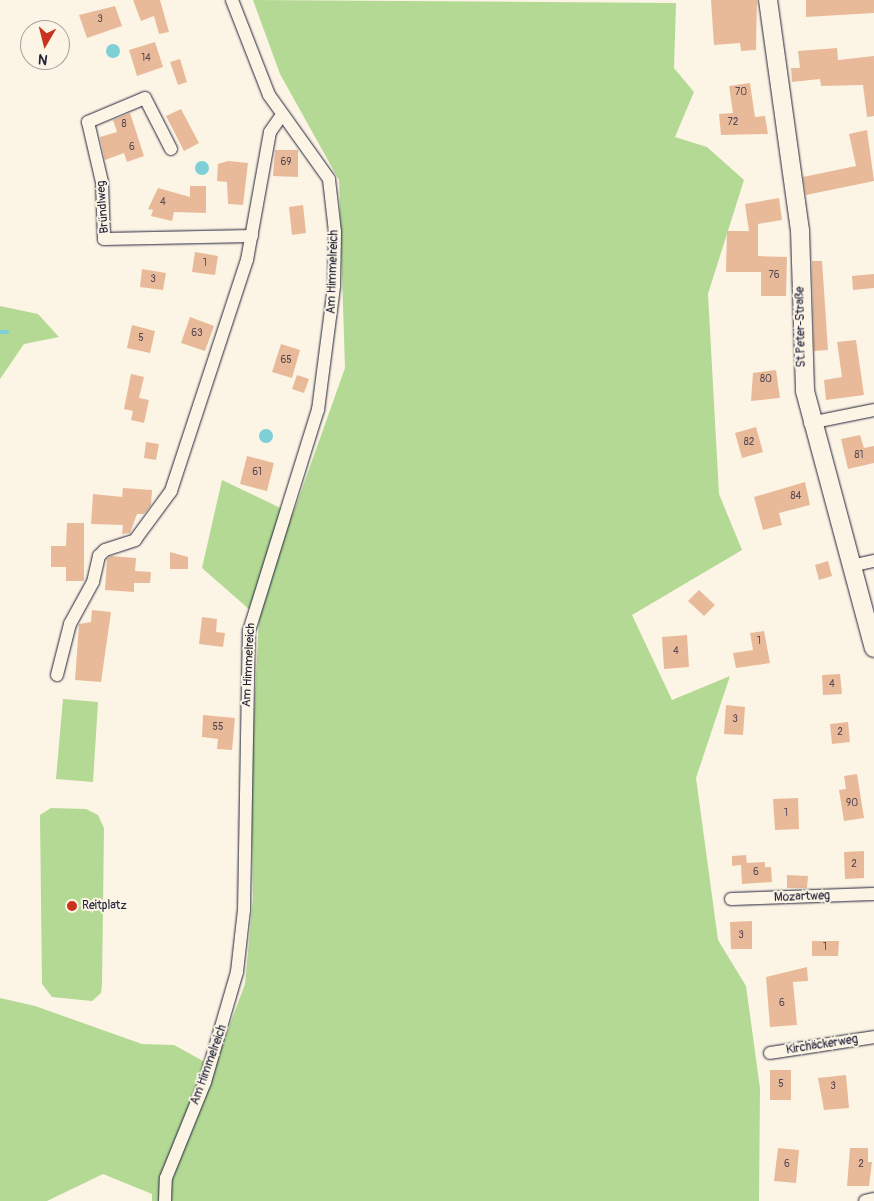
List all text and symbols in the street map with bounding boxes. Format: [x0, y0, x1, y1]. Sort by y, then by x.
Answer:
house number: 3 [97, 14, 103, 26]
north arrow [20, 20, 70, 70]
text: N [37, 50, 49, 68]
house number: 14 [141, 53, 151, 65]
house number: 70 [735, 87, 747, 99]
house number: 72 [728, 117, 738, 129]
house number: 8 [121, 119, 127, 131]
house number: 6 [129, 142, 135, 154]
house number: 69 [281, 157, 291, 169]
street label: Bründlweg [94, 180, 112, 234]
house number: 4 [160, 197, 166, 209]
street label: Am Himmelreich [324, 230, 342, 314]
house number: 1 [203, 258, 207, 270]
house number: 76 [768, 270, 780, 282]
house number: 3 [150, 274, 156, 286]
street label: St.Peter-Straße [793, 286, 809, 368]
house number: 63 [191, 328, 203, 340]
house number: 5 [138, 333, 144, 345]
house number: 65 [280, 355, 292, 367]
house number: 80 [760, 374, 772, 386]
house number: 82 [744, 437, 754, 449]
house number: 81 [855, 450, 863, 462]
house number: 61 [252, 467, 262, 479]
house number: 84 [791, 491, 801, 503]
street label: Am Himmelreich [240, 623, 258, 707]
house number: 1 [757, 636, 761, 648]
house number: 4 [673, 646, 679, 658]
house number: 4 [829, 679, 835, 691]
house number: 3 [732, 714, 738, 726]
house number: 55 [213, 722, 223, 734]
house number: 2 [837, 727, 843, 739]
house number: 90 [846, 798, 858, 810]
house number: 1 [784, 808, 788, 820]
house number: 2 [851, 859, 857, 871]
house number: 6 [753, 867, 759, 879]
street label: Mozartweg [774, 889, 830, 905]
place label: Reitplatz [82, 899, 127, 913]
marker: Reitplatz [66, 900, 78, 912]
house number: 3 [738, 930, 744, 942]
house number: 1 [823, 942, 827, 954]
house number: 6 [779, 998, 785, 1010]
street label: Am Himmelreich [188, 1023, 230, 1107]
street label: Kirchäckerweg [785, 1032, 859, 1058]
house number: 5 [778, 1079, 784, 1091]
house number: 3 [830, 1081, 836, 1093]
house number: 6 [784, 1159, 790, 1171]
house number: 2 [858, 1159, 864, 1171]

